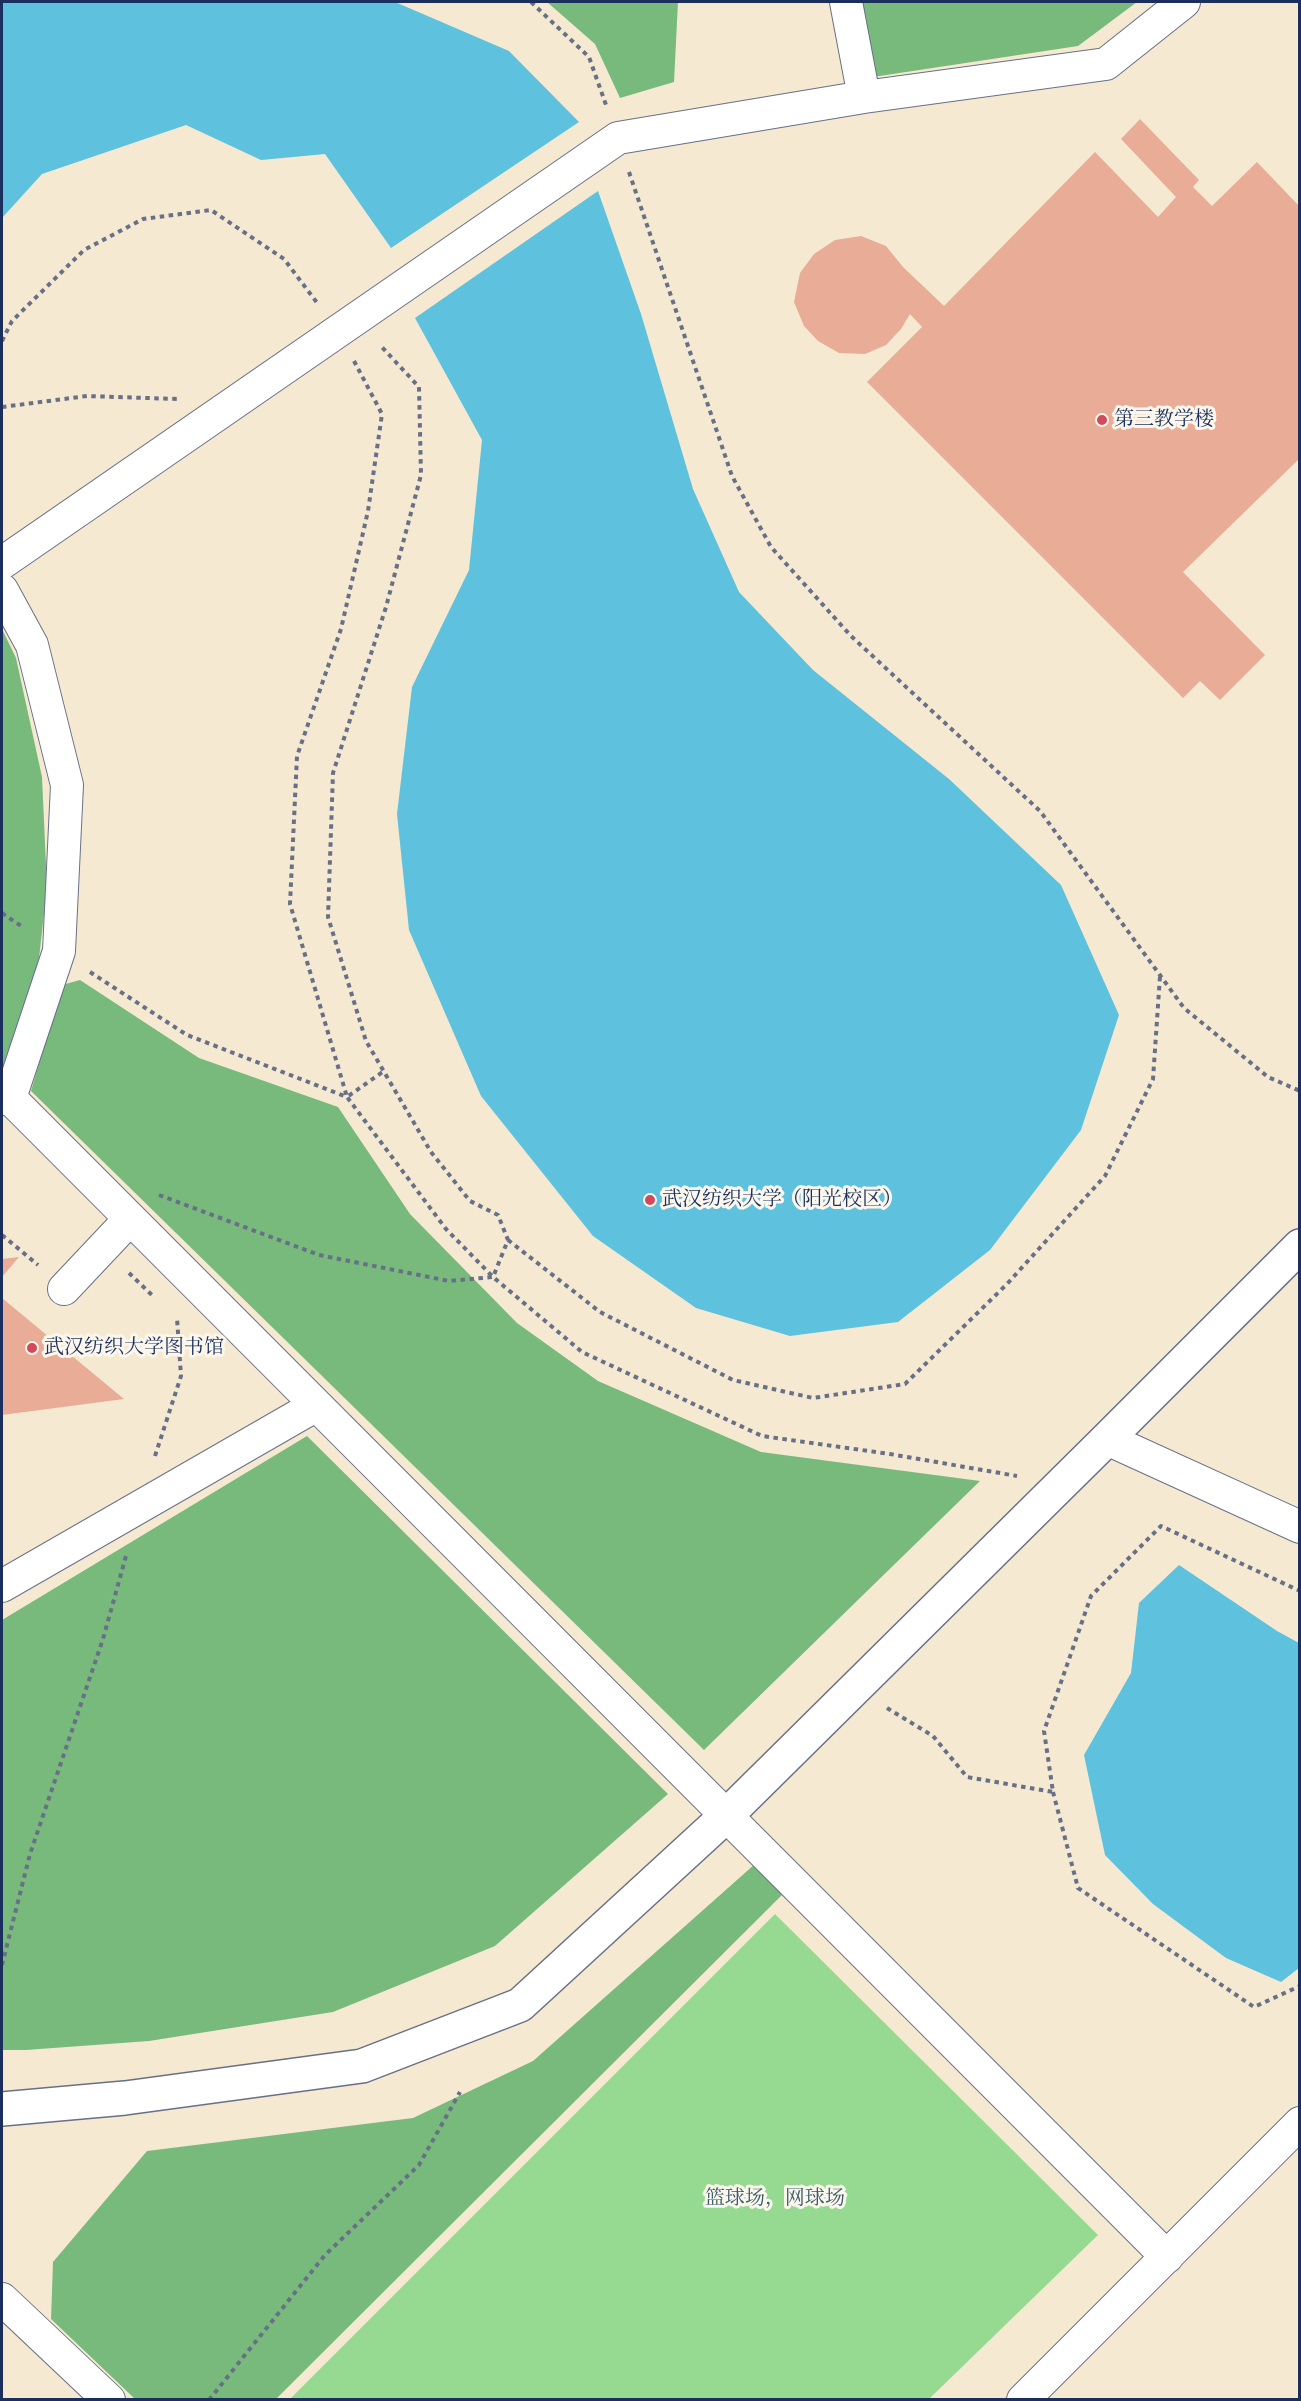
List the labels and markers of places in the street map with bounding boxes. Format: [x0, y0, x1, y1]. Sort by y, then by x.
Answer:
place label: 第三教学楼 [1114, 408, 1214, 432]
marker: 第三教学楼 [1095, 413, 1109, 427]
place label: 武汉纺织大学（阳光校区） [662, 1188, 902, 1212]
marker: 武汉纺织大学（阳光校区） [643, 1193, 657, 1207]
place label: 武汉纺织大学图书馆 [44, 1336, 224, 1360]
marker: 武汉纺织大学图书馆 [25, 1341, 39, 1355]

